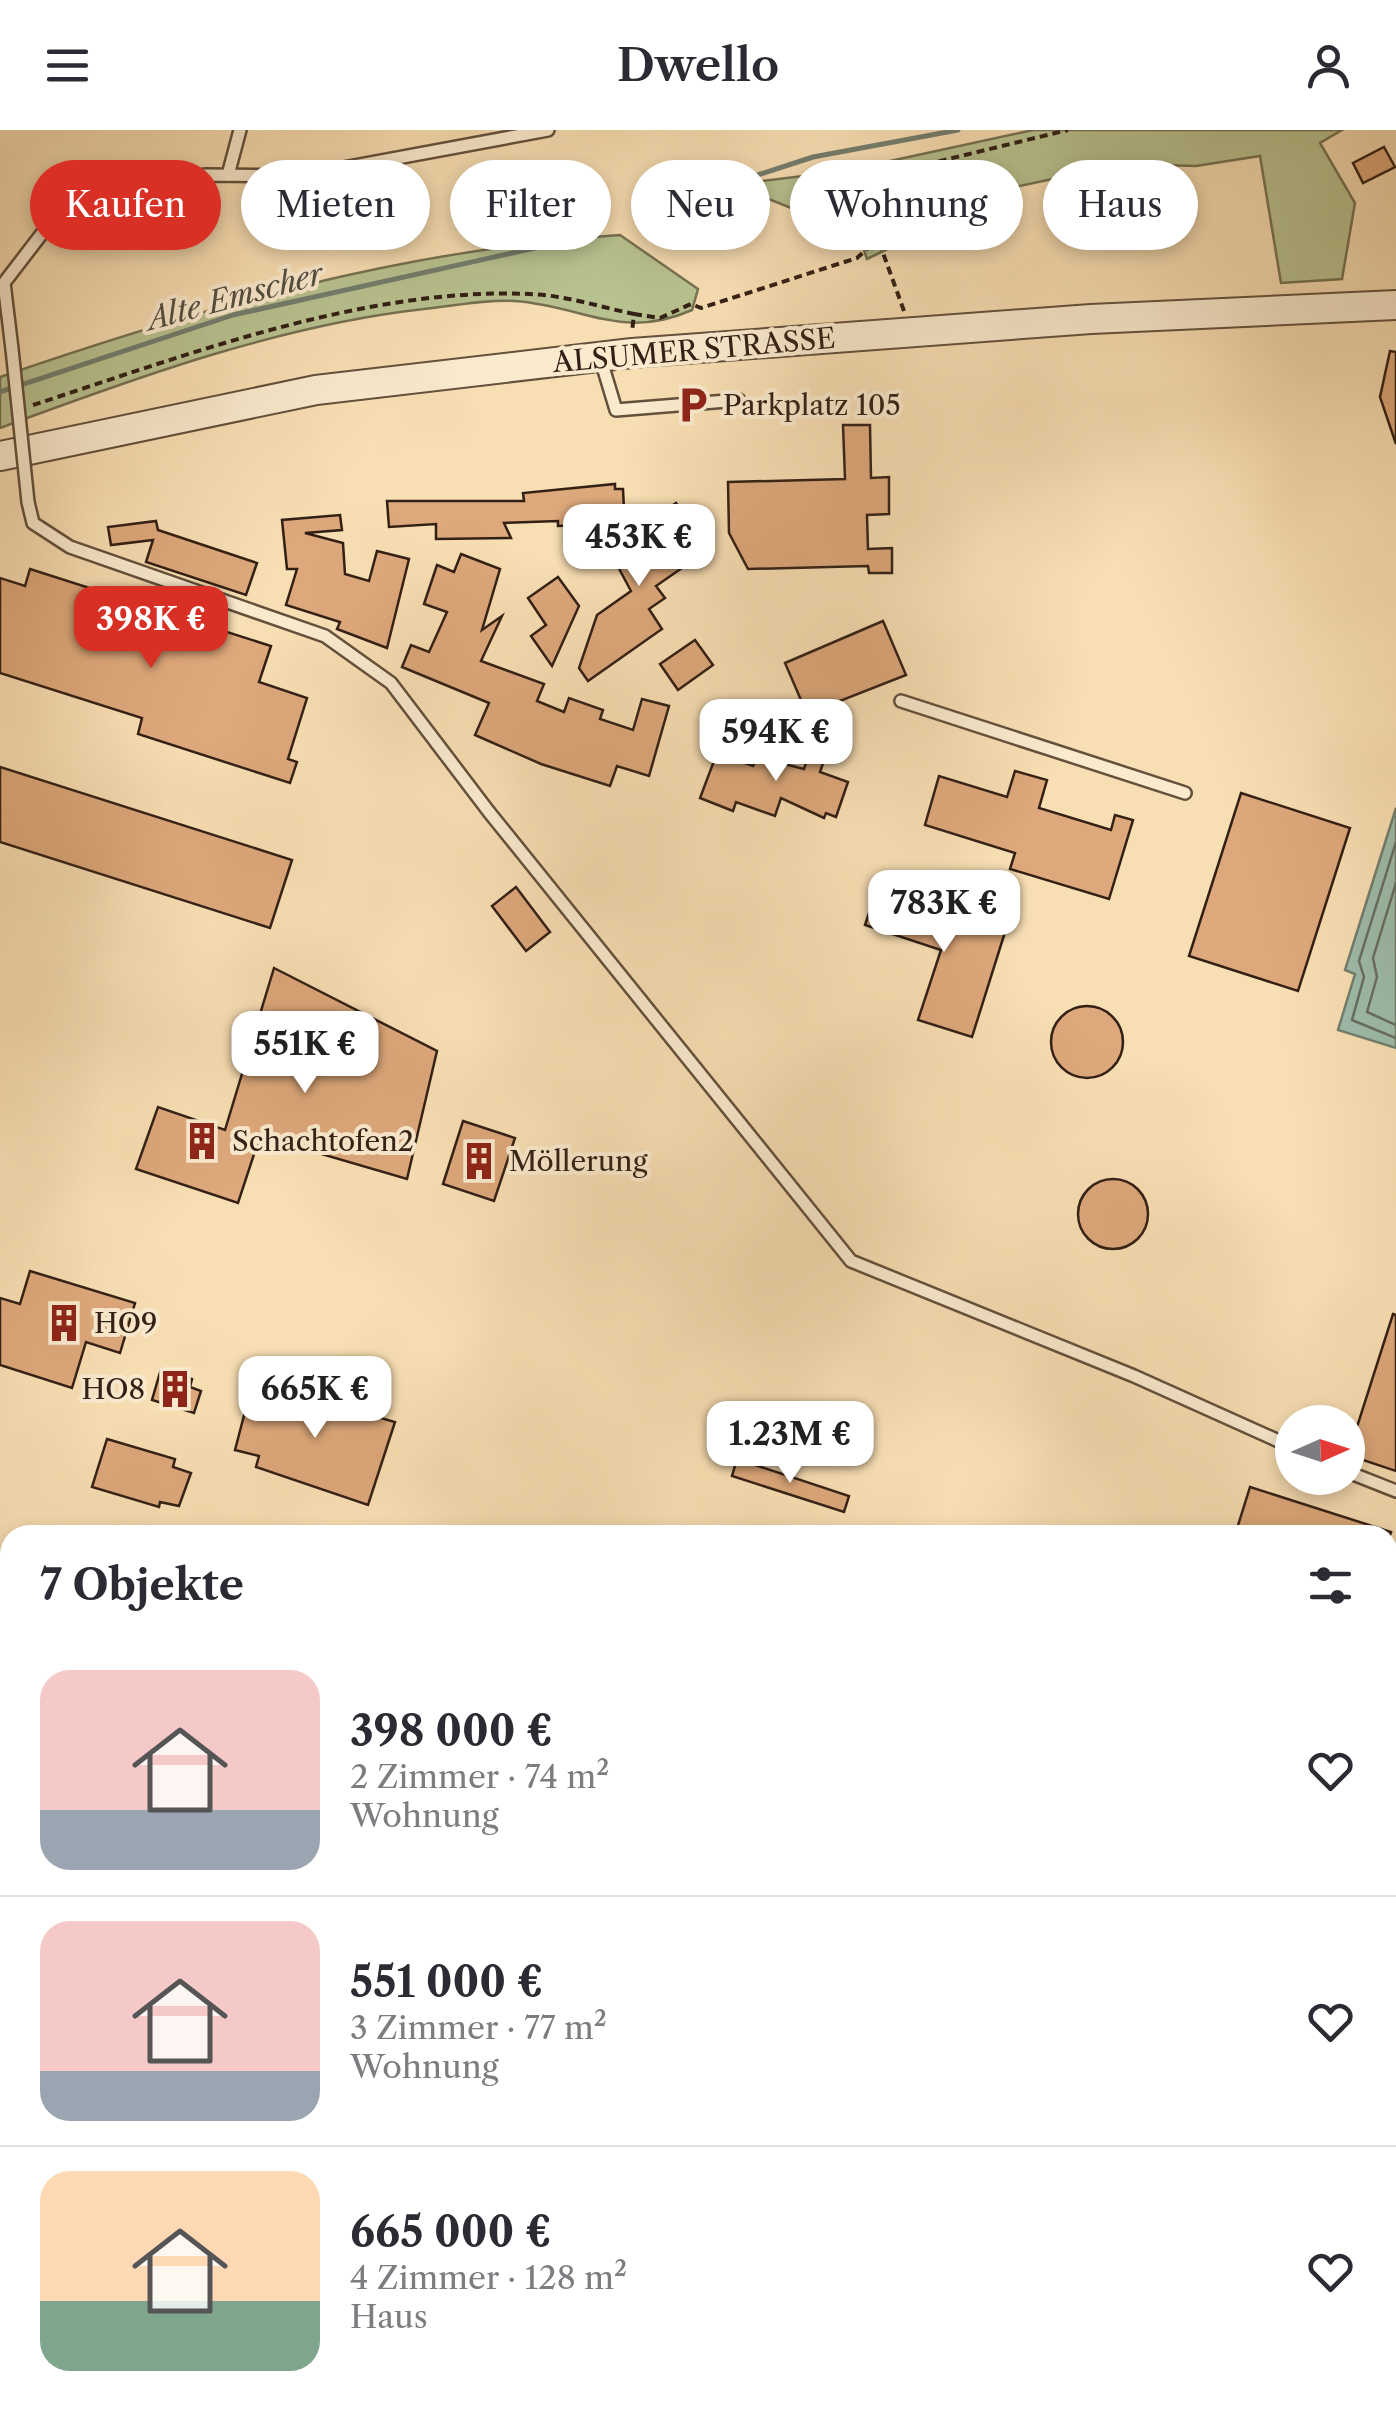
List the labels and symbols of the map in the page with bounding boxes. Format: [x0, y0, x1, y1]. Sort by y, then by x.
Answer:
water label: Alte Emscher [139, 255, 329, 339]
street label: ALSUMER STRASSE [550, 321, 837, 379]
parking icon: Parkplatz 105 [672, 384, 714, 426]
place label: Parkplatz 105 [723, 388, 901, 422]
pin: 453K € [558, 504, 720, 589]
pin: 398K € [70, 586, 232, 671]
pin: 594K € [695, 699, 857, 784]
pin: 783K € [863, 870, 1025, 955]
pin: 551K € [224, 1011, 386, 1096]
building icon: Schachtofen2 [181, 1120, 223, 1162]
place label: Schachtofen2 [232, 1124, 414, 1158]
building icon: Möllerung [458, 1140, 500, 1182]
place label: Möllerung [509, 1144, 648, 1178]
building icon: HO9 [43, 1302, 85, 1344]
place label: HO9 [94, 1306, 157, 1340]
pin: 665K € [234, 1356, 396, 1441]
building icon: HO8 [154, 1368, 196, 1410]
place label: HO8 [81, 1372, 145, 1406]
pin: 1.23M € [698, 1401, 882, 1486]
north arrow [1275, 1405, 1365, 1495]

